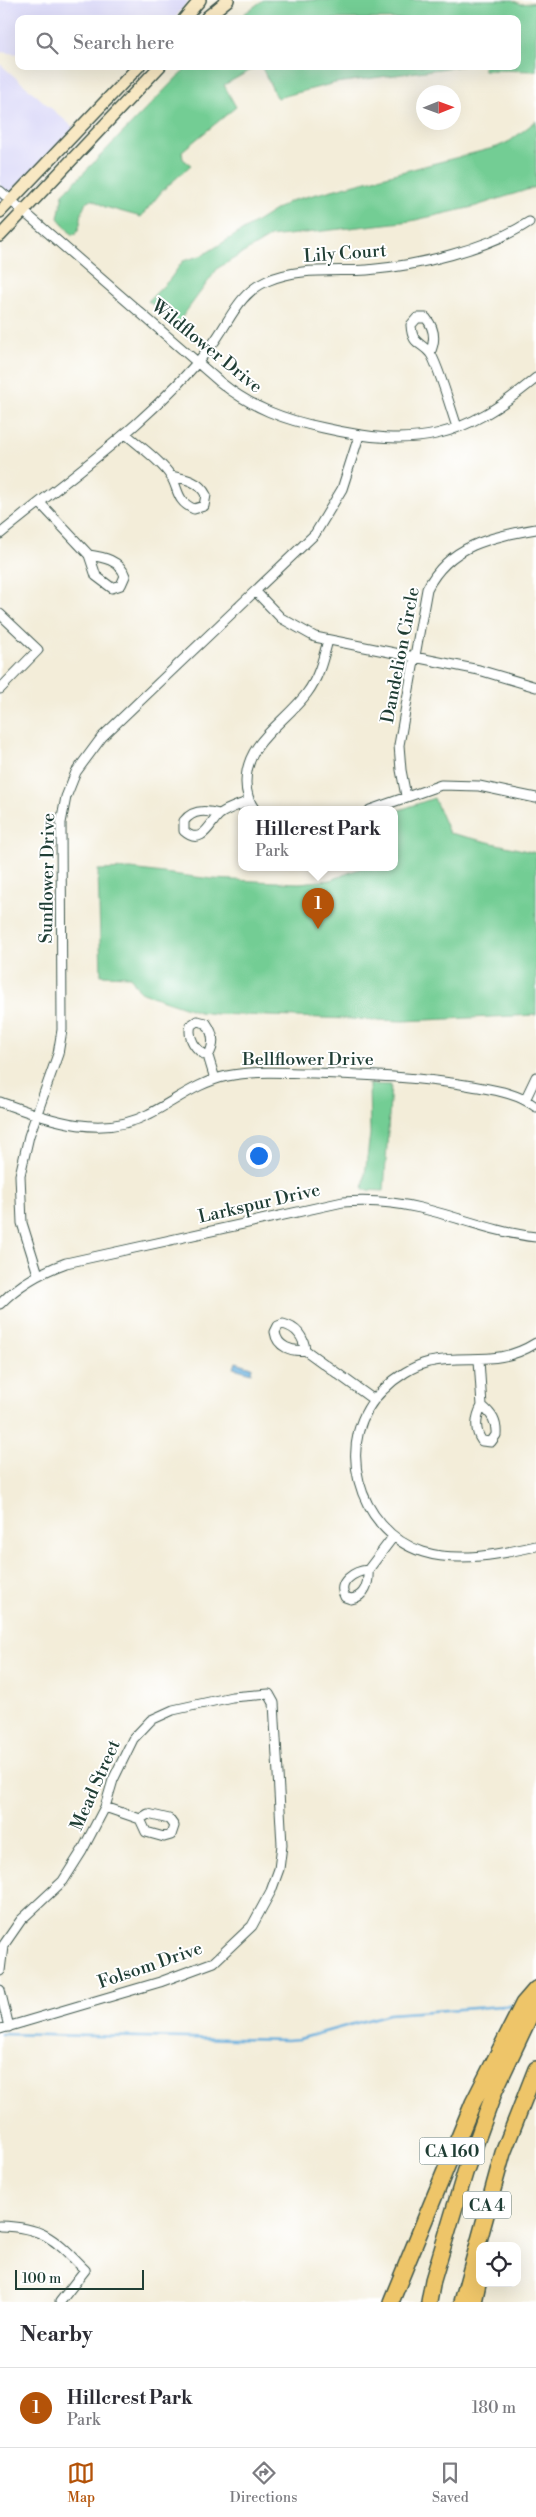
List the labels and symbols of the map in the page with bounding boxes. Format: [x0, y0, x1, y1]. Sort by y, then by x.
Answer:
north arrow [416, 85, 461, 130]
street label: Lily Court [303, 239, 388, 268]
street label: Wildflower Drive [146, 294, 267, 398]
street label: Dandelion Circle [376, 585, 425, 725]
street label: Sunflower Drive [35, 812, 60, 944]
pin: 1 [302, 888, 334, 929]
street label: Bellflower Drive [241, 1048, 374, 1071]
your location [246, 1143, 272, 1169]
street label: Larkspur Drive [196, 1178, 322, 1229]
street label: Mead Street [65, 1736, 126, 1834]
street label: Folsom Drive [95, 1937, 206, 1994]
road number: CA 160 [420, 2138, 484, 2164]
road number: CA 4 [463, 2192, 511, 2218]
scale bar [15, 2267, 144, 2290]

